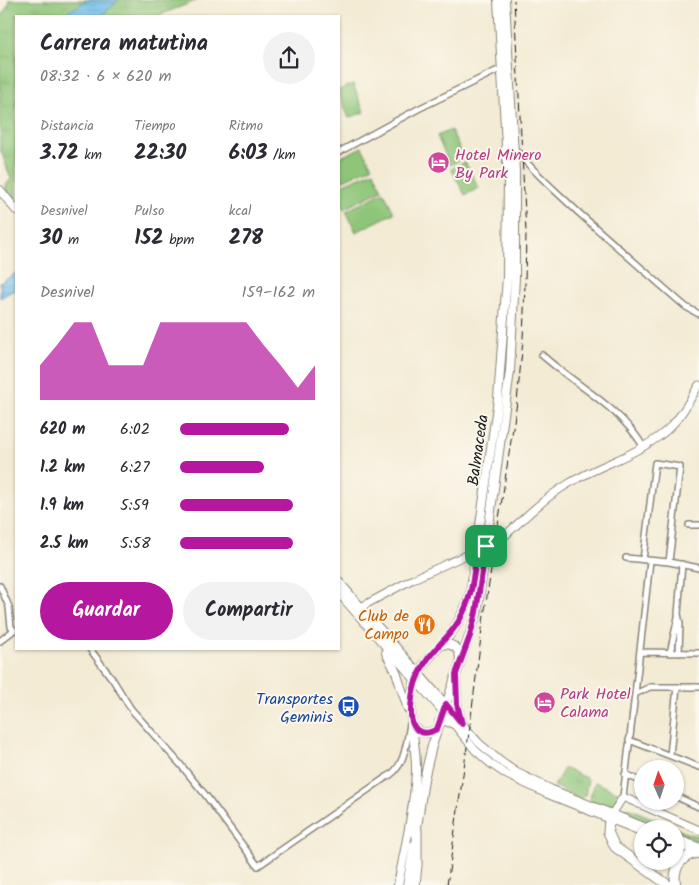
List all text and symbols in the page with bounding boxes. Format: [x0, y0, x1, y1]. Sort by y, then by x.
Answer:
text: Carrera matutina [40, 27, 208, 62]
button: share [263, 32, 315, 84]
text: 08:32 · 6 × 620 m [40, 64, 172, 89]
text: Distancia [40, 115, 94, 137]
text: Tiempo [134, 115, 176, 137]
text: Ritmo [229, 115, 263, 137]
text: 3.72 [40, 137, 79, 170]
text: 22:30 [134, 137, 186, 170]
text: 6:03 [229, 137, 267, 170]
place label: Hotel Minero By Park [455, 143, 541, 186]
text: km [79, 144, 102, 166]
text: /km [267, 144, 296, 166]
hotel icon: Hotel Minero By Park [427, 151, 451, 175]
text: Desnivel [40, 200, 88, 222]
text: Pulso [134, 200, 164, 222]
text: kcal [229, 200, 251, 222]
text: 30 [40, 222, 62, 255]
text: 152 [134, 222, 164, 255]
text: 278 [229, 222, 263, 255]
text: m [62, 229, 79, 251]
text: bpm [164, 229, 194, 251]
text: Desnivel [40, 280, 95, 305]
text: 159–162 m [241, 280, 315, 305]
street label: Balmaceda [461, 413, 496, 487]
text: 620 m [40, 417, 85, 442]
text: 6:02 [120, 417, 150, 442]
text: 1.2 km [40, 455, 85, 480]
text: 6:27 [120, 455, 150, 480]
text: 1.9 km [40, 493, 84, 518]
text: 5:59 [120, 493, 149, 518]
pin [465, 525, 507, 567]
text: 2.5 km [40, 531, 88, 556]
text: 5:58 [120, 531, 151, 556]
icon: arrive [472, 532, 500, 560]
button: Guardar [40, 582, 173, 640]
button: Compartir [183, 582, 315, 640]
place label: Club de Campo [358, 604, 409, 647]
restaurant icon: Club de Campo [413, 612, 437, 636]
place label: Park Hotel Calama [560, 682, 631, 725]
place label: Transportes Geminis [256, 687, 333, 730]
hotel icon: Park Hotel Calama [532, 690, 556, 714]
bus stop icon: Transportes Geminis [337, 695, 361, 719]
north arrow [634, 760, 684, 810]
map controls [634, 760, 684, 870]
button: locate [634, 820, 684, 870]

